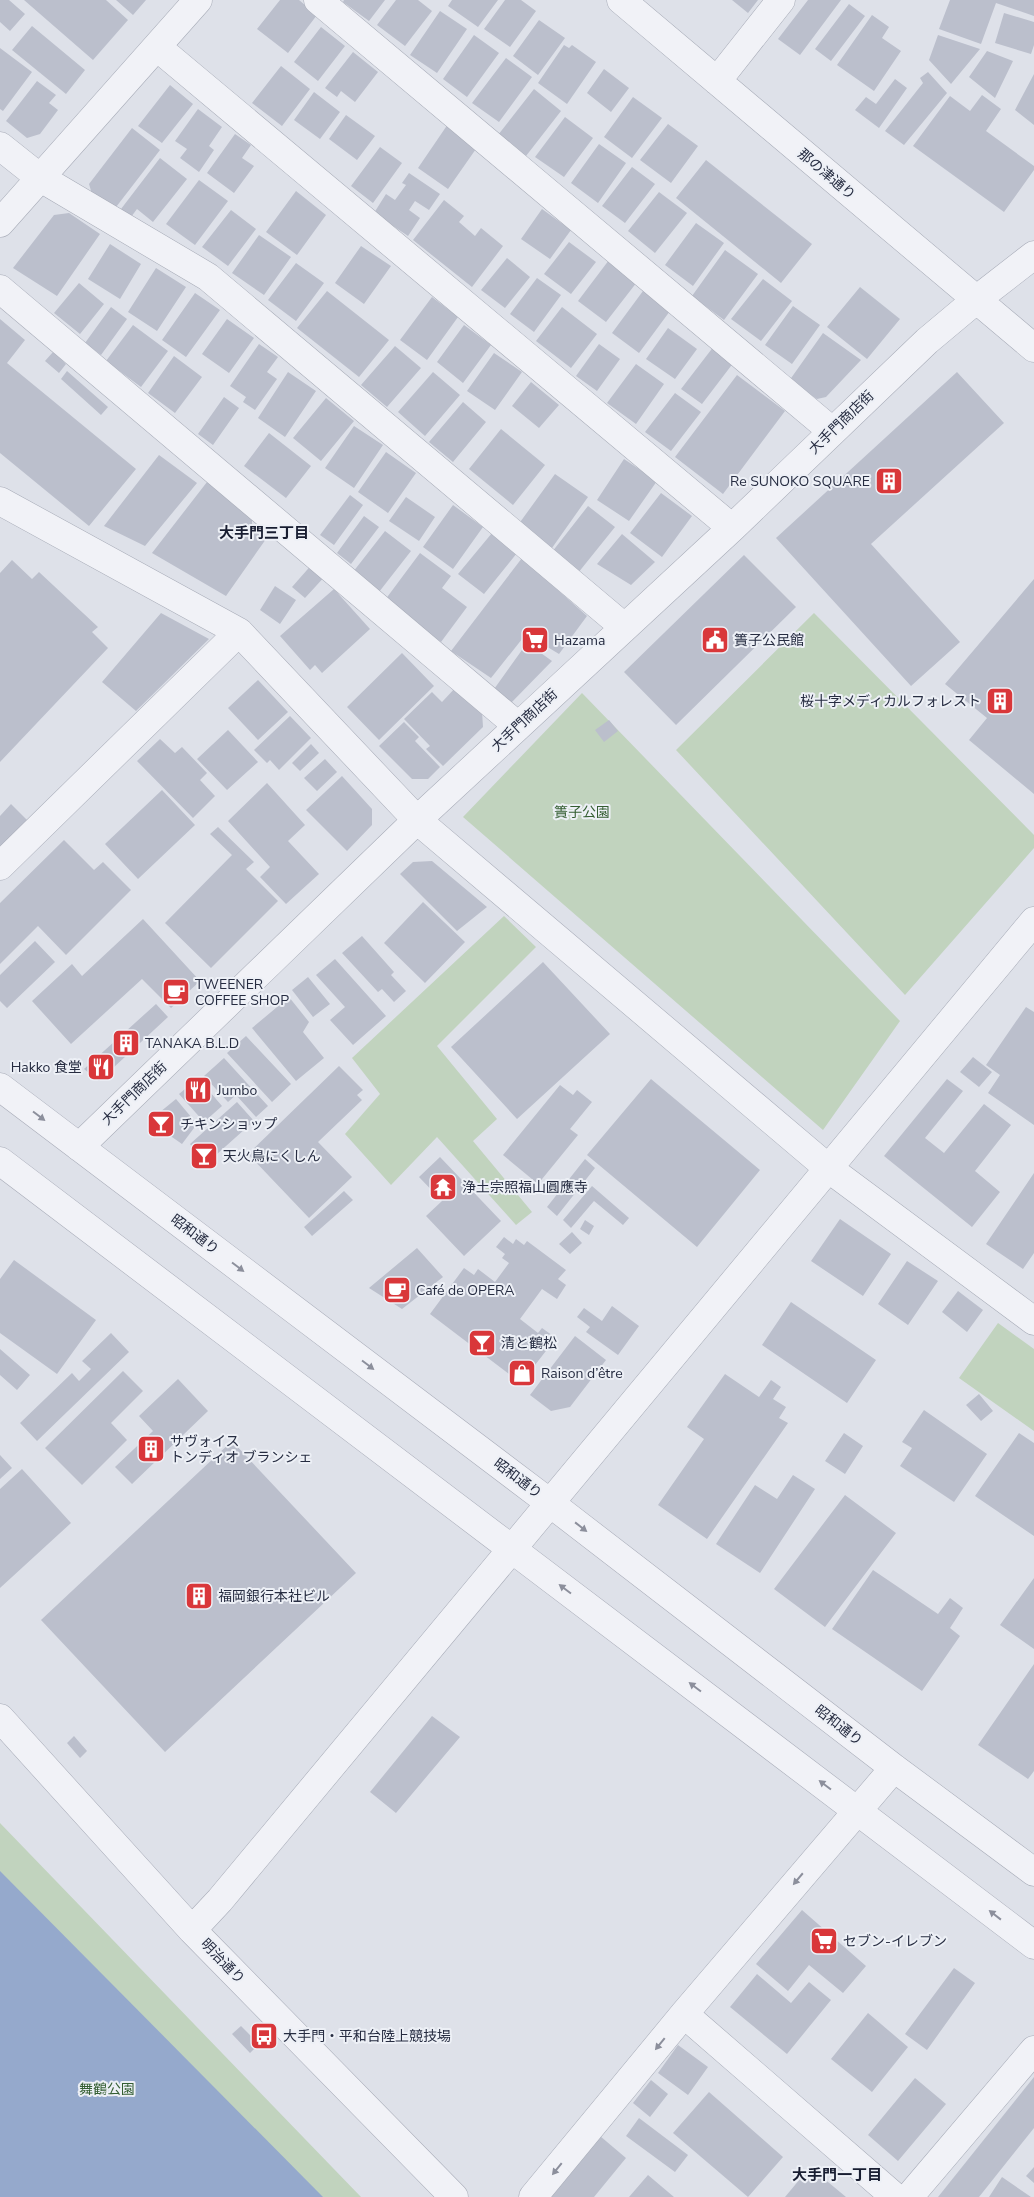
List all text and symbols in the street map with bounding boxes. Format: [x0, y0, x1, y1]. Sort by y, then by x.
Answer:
street label: 那の津通り [794, 145, 860, 204]
street label: 大手門商店街 [805, 386, 878, 458]
building icon: Re SUNOKO SQUARE [874, 466, 904, 496]
place label: Re SUNOKO SQUARE [730, 472, 870, 491]
district label: 大手門三丁目 [219, 523, 309, 543]
supermarket icon: Hazama [520, 625, 550, 655]
public building icon: 簀子公民館 [700, 625, 730, 655]
place label: Hazama [554, 631, 605, 650]
place label: 簀子公民館 [734, 631, 804, 650]
street label: 大手門商店街 [487, 685, 562, 756]
building icon: 桜十字メディカルフォレスト [985, 686, 1015, 716]
place label: 桜十字メディカルフォレスト [800, 692, 981, 711]
park label: 簀子公園 [554, 803, 610, 822]
place label: TWEENER COFFEE SHOP [195, 975, 289, 1010]
cafe icon: TWEENER COFFEE SHOP [161, 977, 191, 1007]
building icon: TANAKA B.L.D [111, 1028, 141, 1058]
place label: TANAKA B.L.D [145, 1034, 239, 1053]
restaurant icon: Hakko 食堂 [86, 1052, 116, 1082]
street label: 大手門商店街 [98, 1057, 171, 1129]
place label: Hakko 食堂 [11, 1058, 82, 1077]
restaurant icon: Jumbo [183, 1075, 213, 1105]
place label: Jumbo [216, 1081, 258, 1100]
bar icon: チキンショップ [146, 1109, 176, 1139]
one-way arrow [32, 1111, 45, 1122]
place label: チキンショップ [180, 1115, 278, 1134]
bar icon: 天火鳥にくしん [189, 1141, 219, 1171]
place label: 天火鳥にくしん [223, 1147, 321, 1166]
temple icon: 浄土宗照福山圓應寺 [428, 1172, 458, 1202]
place label: 浄土宗照福山圓應寺 [462, 1178, 588, 1197]
street label: 昭和通り [167, 1210, 223, 1259]
one-way arrow [231, 1262, 245, 1272]
cafe icon: Café de OPERA [382, 1275, 412, 1305]
place label: Café de OPERA [416, 1281, 515, 1300]
bar icon: 清と鶴松 [467, 1328, 497, 1358]
place label: 清と鶴松 [501, 1334, 557, 1353]
shop icon: Raison d’être [507, 1358, 537, 1388]
one-way arrow [361, 1360, 375, 1370]
place label: Raison d’être [541, 1364, 623, 1383]
place label: サヴォイス トンディオ ブランシェ [170, 1432, 313, 1467]
building icon: サヴォイス トンディオ ブランシェ [136, 1434, 166, 1464]
street label: 昭和通り [490, 1454, 546, 1503]
one-way arrow [574, 1521, 587, 1532]
building icon: 福岡銀行本社ビル [184, 1581, 214, 1611]
one-way arrow [559, 1584, 572, 1595]
place label: 福岡銀行本社ビル [218, 1587, 330, 1606]
one-way arrow [688, 1682, 702, 1692]
street label: 昭和通り [811, 1701, 867, 1750]
one-way arrow [819, 1779, 832, 1790]
one-way arrow [793, 1872, 804, 1885]
one-way arrow [989, 1910, 1002, 1921]
supermarket icon: セブン-イレブン [809, 1926, 839, 1956]
place label: セブン-イレブン [843, 1932, 947, 1951]
street label: 明治通り [196, 1935, 249, 1988]
bus stop icon: 大手門・平和台陸上競技場 [249, 2021, 279, 2051]
place label: 大手門・平和台陸上競技場 [283, 2027, 451, 2046]
one-way arrow [654, 2037, 665, 2050]
park label: 舞鶴公園 [79, 2080, 135, 2099]
one-way arrow [551, 2162, 562, 2175]
district label: 大手門一丁目 [792, 2165, 882, 2185]

